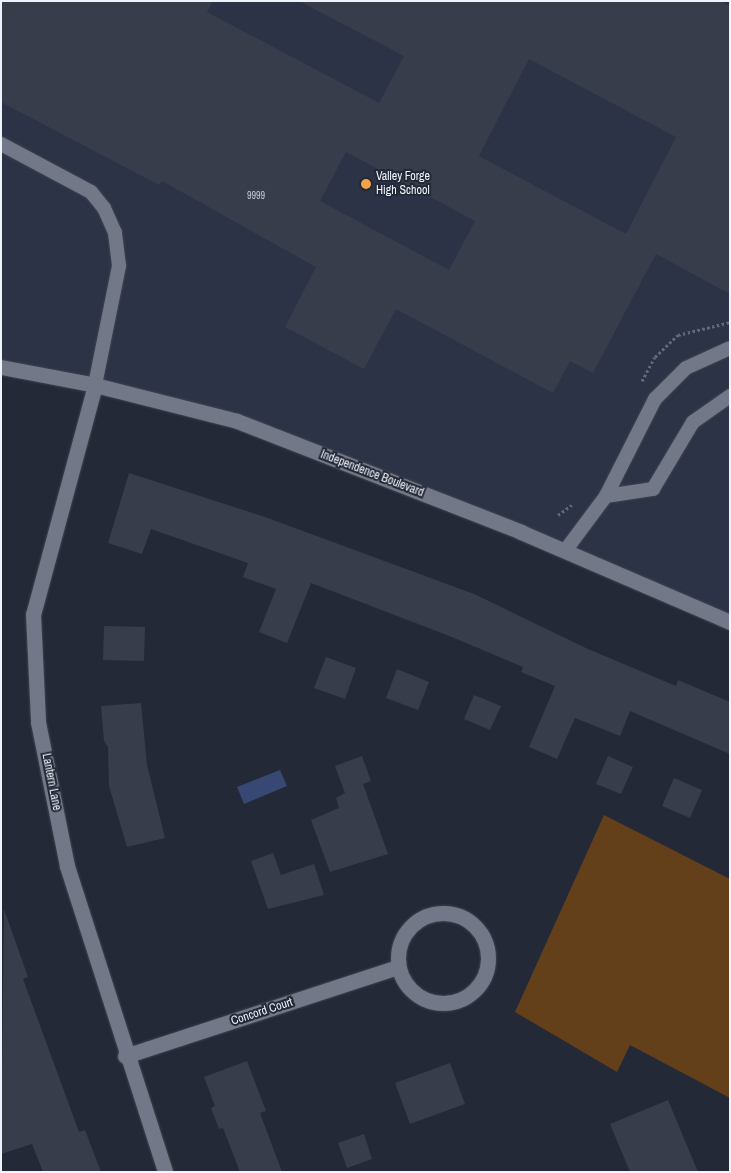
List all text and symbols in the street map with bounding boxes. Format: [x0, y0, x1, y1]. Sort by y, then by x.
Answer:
place label: Valley Forge High School [376, 170, 430, 198]
marker: Valley Forge High School [360, 178, 372, 190]
house number: 9999 [247, 190, 265, 202]
street label: Independence Boulevard [318, 448, 426, 500]
street label: Lantern Lane [38, 752, 64, 812]
street label: Concord Court [229, 995, 295, 1029]

